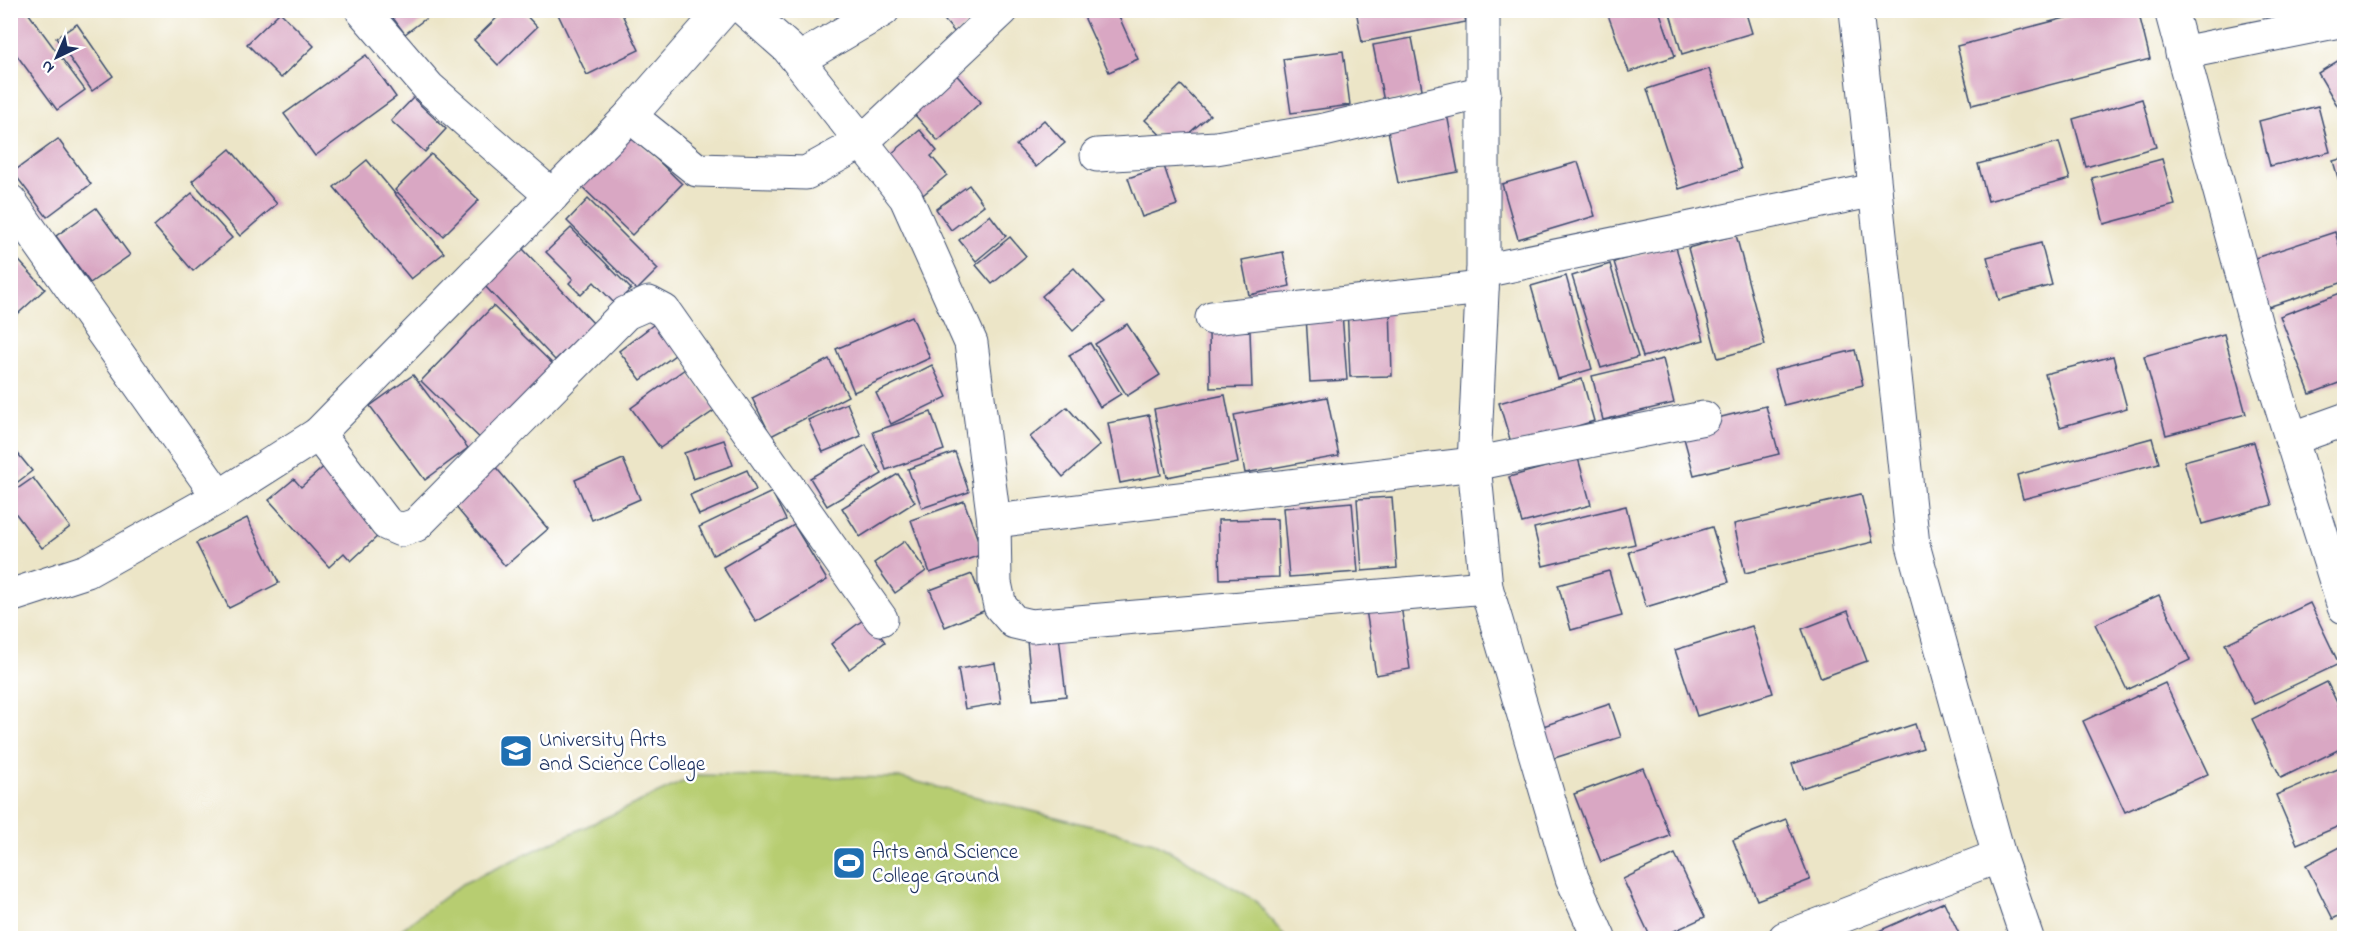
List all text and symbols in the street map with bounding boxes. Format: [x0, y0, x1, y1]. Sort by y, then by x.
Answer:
north arrow [27, 27, 87, 87]
text: N [36, 54, 60, 79]
place label: University Arts and Science College [539, 726, 706, 782]
school or university icon: University Arts and Science College [498, 733, 534, 769]
place label: Arts and Science College Ground [872, 838, 1019, 894]
sports icon: Arts and Science College Ground [831, 845, 867, 881]

